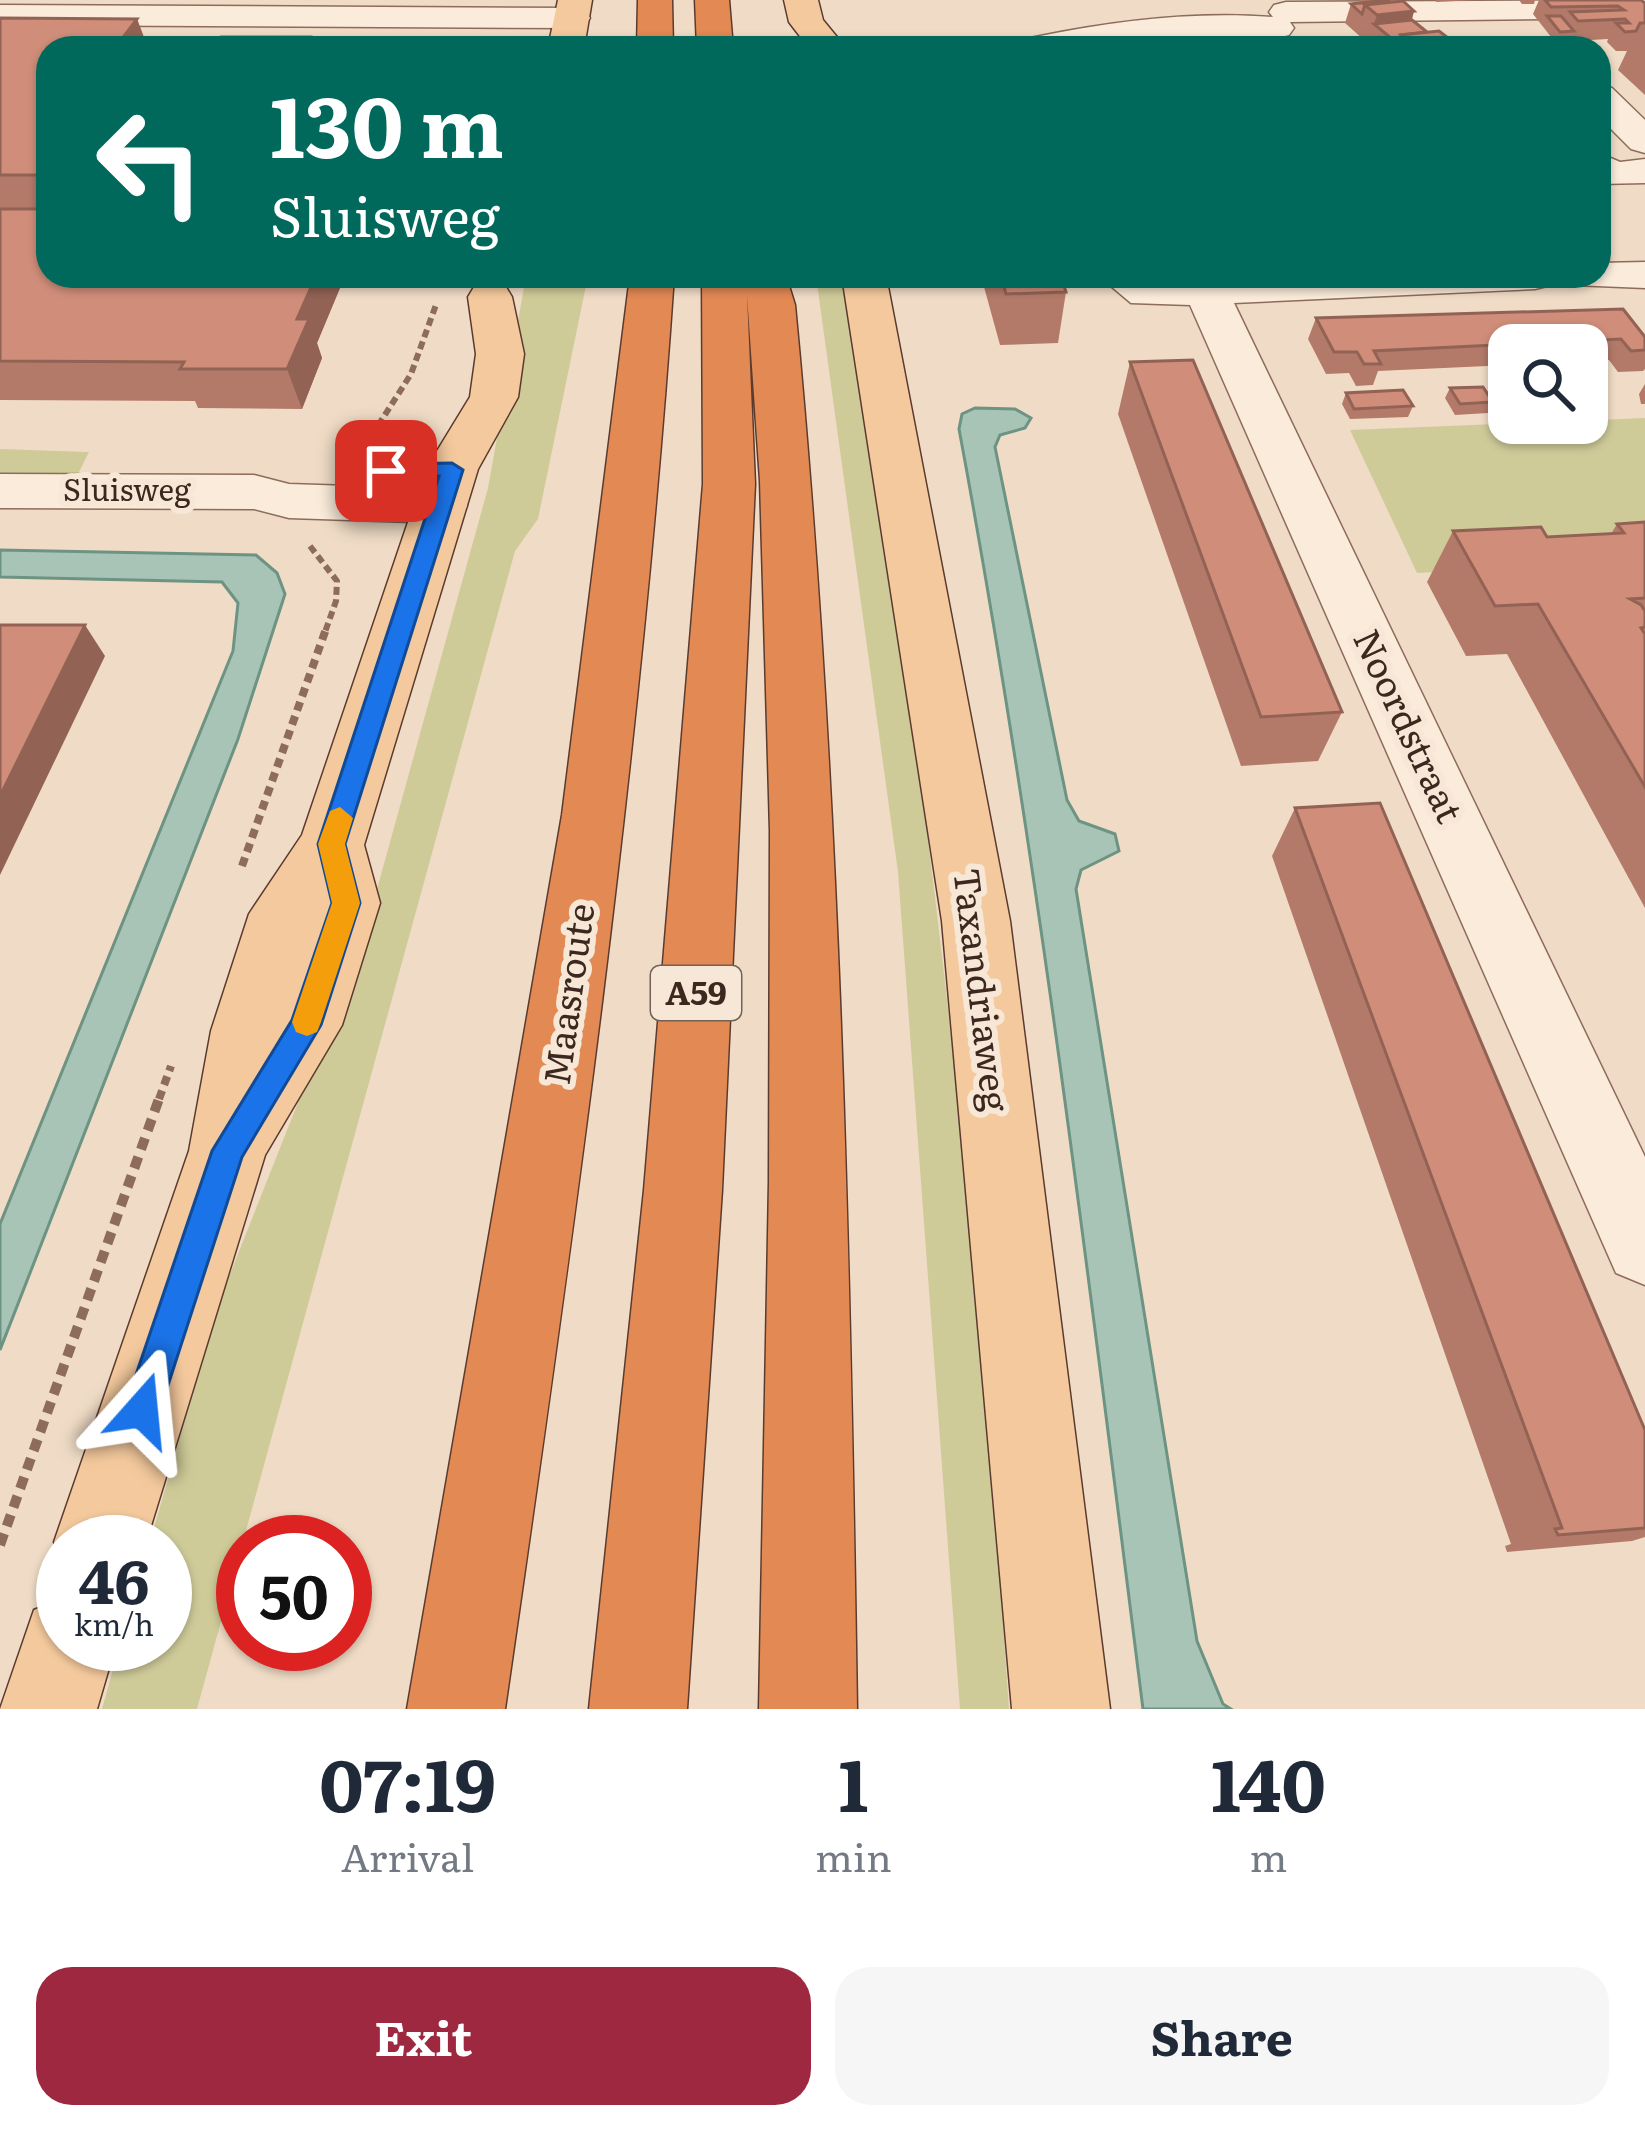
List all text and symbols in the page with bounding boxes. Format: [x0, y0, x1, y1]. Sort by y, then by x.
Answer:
text: 130 m [270, 59, 504, 184]
icon: left [72, 84, 228, 240]
text: Sluisweg [270, 173, 500, 254]
map controls [1488, 324, 1608, 444]
button: search [1488, 324, 1608, 444]
pin [335, 420, 437, 522]
icon: arrive [353, 438, 419, 504]
street label: Sluisweg [63, 466, 191, 510]
street label: Noordstraat [1342, 620, 1478, 831]
street label: Taxandriaweg [942, 865, 1025, 1115]
street label: Maasroute [528, 900, 605, 1088]
road number: A59 [651, 966, 741, 1020]
position arrow [79, 1347, 205, 1473]
speed limit sign: 50 [216, 1515, 372, 1671]
text: 46 [78, 1533, 150, 1622]
text: km/h [74, 1601, 154, 1645]
text: 07:19 [319, 1727, 496, 1834]
text: 1 [839, 1727, 868, 1834]
text: 140 [1211, 1727, 1326, 1834]
text: Arrival [341, 1826, 474, 1884]
text: min [815, 1826, 892, 1884]
text: m [1249, 1826, 1287, 1884]
button: Exit [36, 1967, 811, 2105]
button: Share [835, 1967, 1609, 2105]

